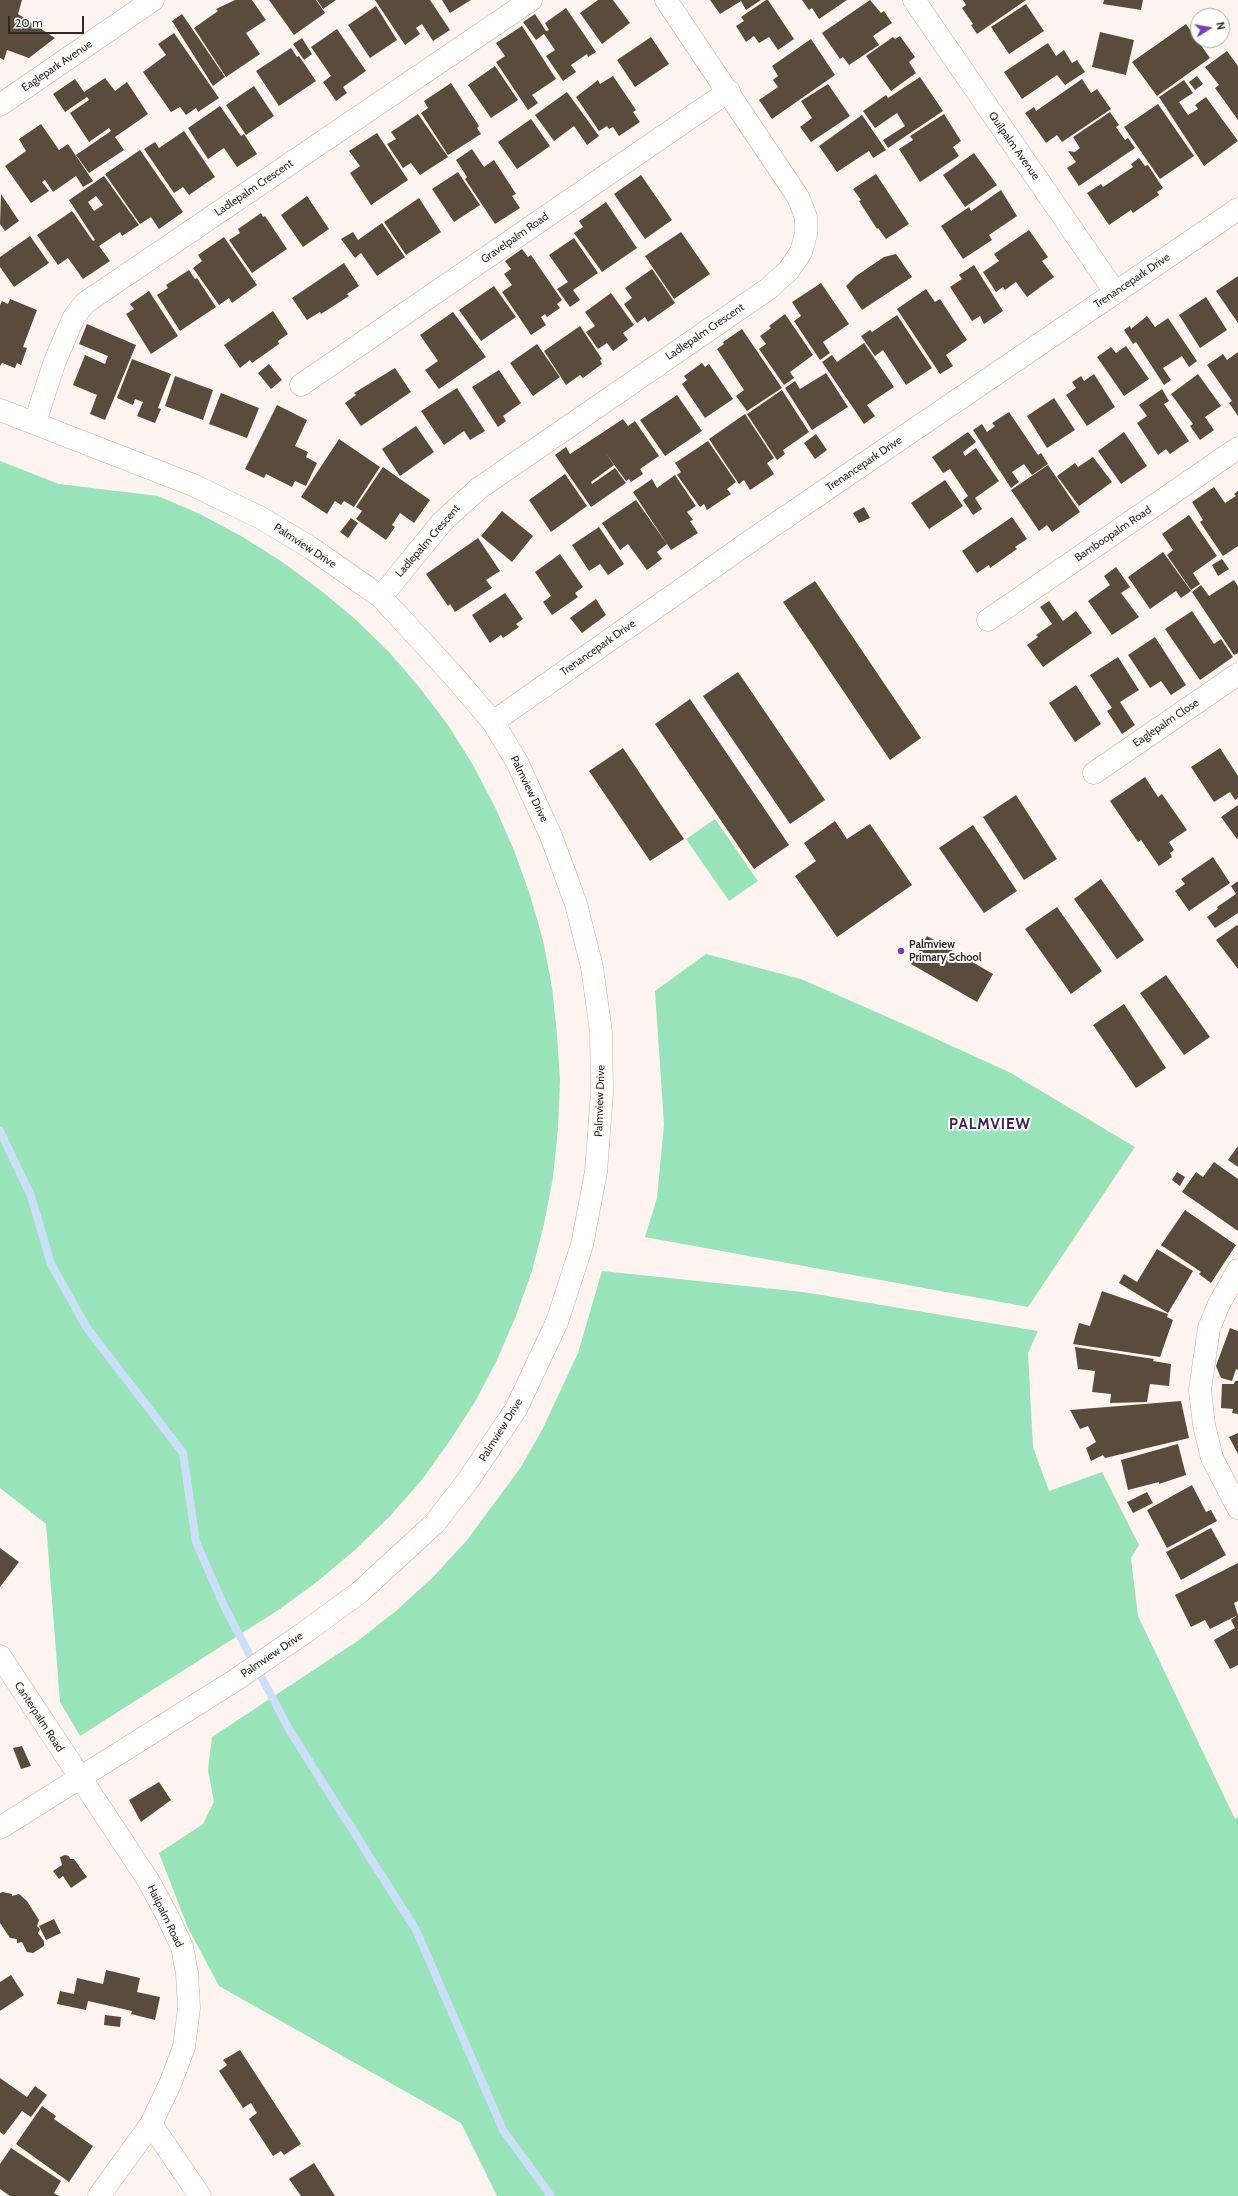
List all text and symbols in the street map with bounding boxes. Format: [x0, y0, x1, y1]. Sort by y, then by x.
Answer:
scale bar [10, 8, 86, 34]
north arrow [1190, 8, 1230, 48]
text: 20 m [15, 15, 43, 30]
text: N [1213, 21, 1228, 31]
street label: Eaglepark Avenue [19, 38, 95, 94]
street label: Quilpalm Avenue [986, 109, 1042, 183]
street label: Ladlepalm Crescent [212, 157, 296, 219]
street label: Gravelpalm Road [479, 210, 551, 266]
street label: Trenancepark Drive [1091, 251, 1173, 311]
street label: Ladlepalm Crescent [663, 301, 747, 363]
street label: Trenancepark Drive [823, 434, 905, 494]
street label: Ladlepalm Crescent [393, 502, 463, 580]
street label: Bamboopalm Road [1072, 503, 1154, 565]
street label: Palmview Drive [271, 521, 339, 571]
street label: Trenancepark Drive [558, 617, 638, 679]
street label: Eaglepalm Close [1131, 696, 1201, 750]
street label: Palmview Drive [507, 754, 551, 824]
place label: Palmview Primary School [909, 938, 982, 964]
marker: Palmview Primary School [896, 946, 906, 956]
street label: Palmview Drive [592, 1065, 608, 1137]
district label: PALMVIEW [949, 1116, 1031, 1134]
street label: Palmview Drive [476, 1396, 526, 1464]
street label: Palmview Drive [238, 1629, 306, 1681]
street label: Canterpalm Road [11, 1679, 67, 1755]
street label: Hailpalm Road [144, 1883, 186, 1949]

